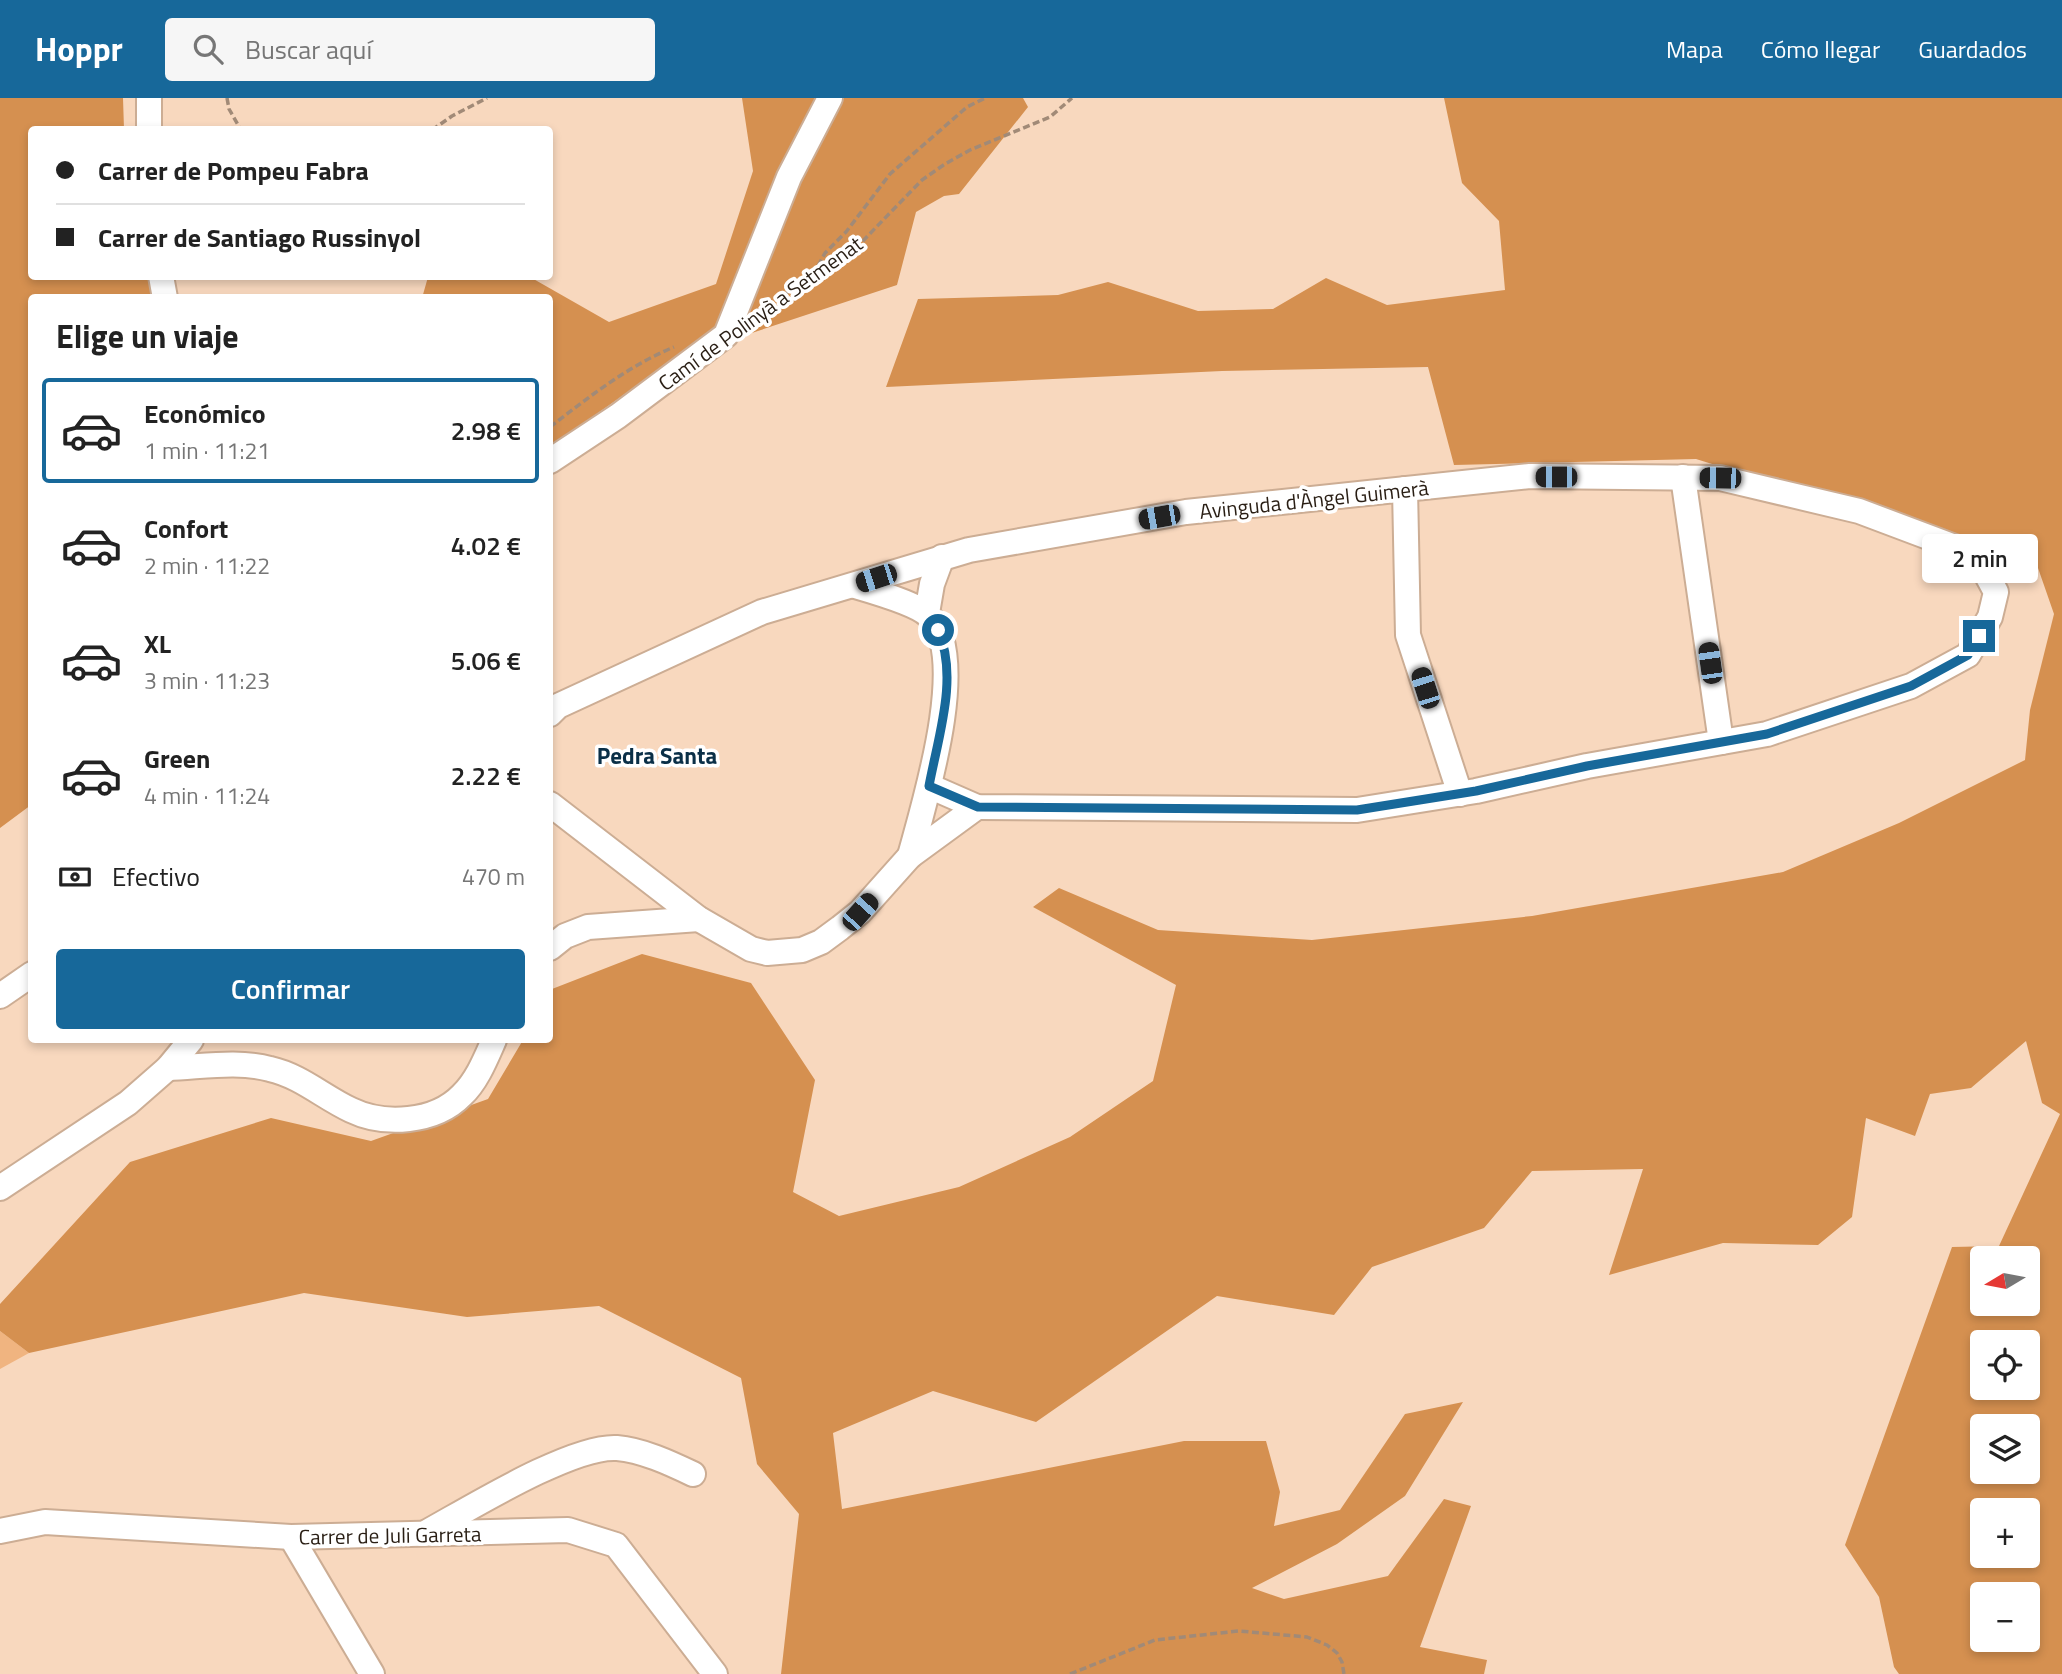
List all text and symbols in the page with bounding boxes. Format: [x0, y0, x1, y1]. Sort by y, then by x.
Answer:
search box [165, 18, 655, 81]
text: Hoppr [35, 24, 123, 74]
icon: search [189, 30, 227, 68]
text: Buscar aquí [245, 30, 372, 69]
text: Mapa [1666, 31, 1723, 67]
text: Cómo llegar [1761, 31, 1880, 67]
text: Guardados [1918, 31, 2027, 67]
text: Carrer de Pompeu Fabra [98, 151, 369, 190]
text: Carrer de Santiago Russinyol [98, 218, 421, 257]
street label: Camí de Polinyà a Setmenat [651, 227, 869, 398]
text: Elige un viaje [56, 312, 239, 360]
text: Económico [144, 394, 266, 433]
icon: car [60, 399, 123, 462]
text: 2.98 € [451, 411, 521, 450]
text: 1 min · 11:21 [144, 433, 270, 468]
car [1536, 467, 1578, 488]
car [1699, 467, 1742, 489]
street label: Avinguda d'Àngel Guimerà [1198, 471, 1431, 527]
car [1137, 503, 1182, 531]
text: Confort [144, 509, 228, 548]
icon: car [60, 514, 123, 577]
text: 4.02 € [451, 526, 521, 565]
callout: 2 min [1921, 534, 2037, 584]
text: 2 min [1952, 541, 2008, 576]
text: 2 min · 11:22 [144, 548, 270, 583]
car [853, 562, 900, 594]
route start [922, 614, 954, 646]
route end [1963, 620, 1995, 652]
text: XL [144, 624, 171, 663]
icon: car [60, 629, 123, 692]
text: 5.06 € [451, 641, 521, 680]
car [1697, 641, 1724, 685]
text: 3 min · 11:23 [144, 663, 270, 698]
car [1409, 665, 1442, 711]
district label: Pedra Santa [597, 738, 717, 773]
text: Green [144, 739, 210, 778]
icon: car [60, 744, 123, 807]
text: 2.22 € [451, 756, 521, 795]
text: 4 min · 11:24 [144, 778, 270, 813]
text: Efectivo [112, 857, 200, 896]
icon: cash [56, 858, 94, 896]
text: 470 m [462, 859, 525, 894]
car [839, 889, 882, 935]
button: Confirmar [56, 949, 525, 1029]
north arrow [1970, 1246, 2040, 1316]
map controls [1970, 1246, 2040, 1652]
button: locate [1970, 1330, 2040, 1400]
button: layers [1970, 1414, 2040, 1484]
button: + [1970, 1498, 2040, 1568]
street label: Carrer de Juli Garreta [298, 1517, 482, 1553]
button: − [1970, 1582, 2040, 1652]

